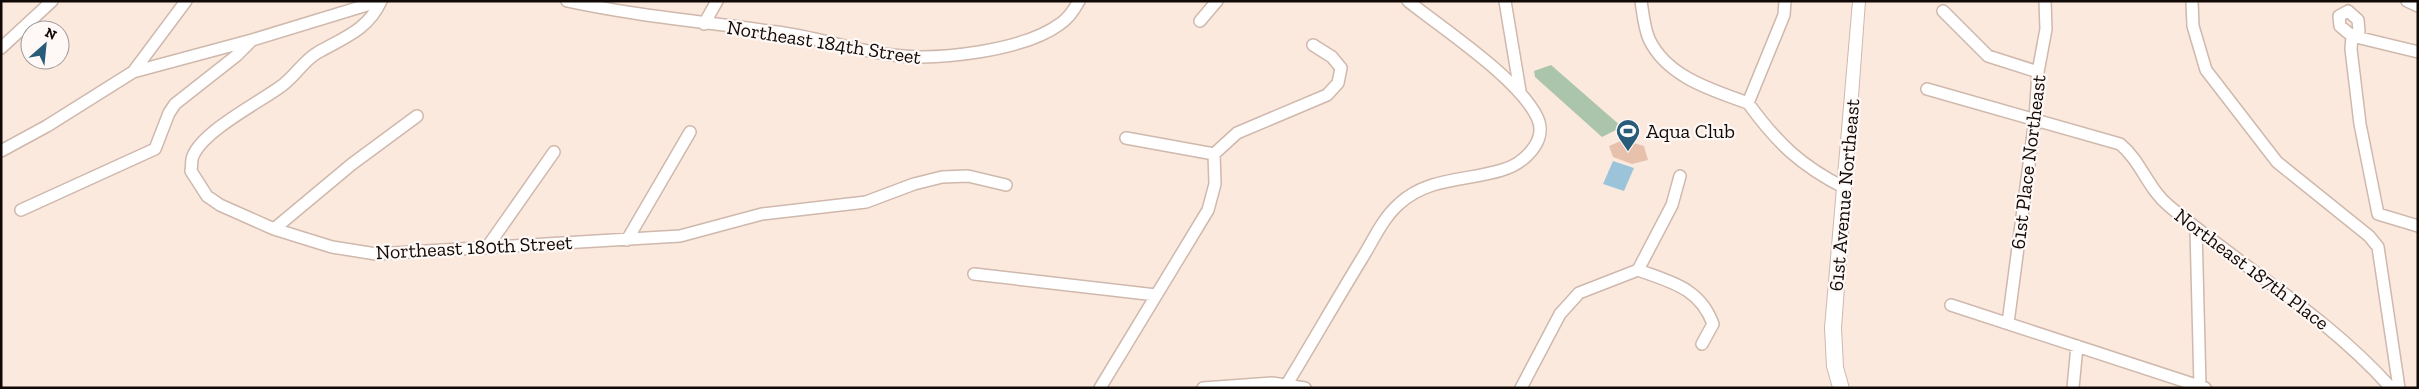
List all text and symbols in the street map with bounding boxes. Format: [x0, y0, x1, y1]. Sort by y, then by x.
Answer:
street label: Northeast 184th Street [725, 15, 923, 69]
north arrow [20, 20, 70, 70]
text: N [42, 24, 60, 44]
street label: 61st Place Northeast [2005, 73, 2051, 251]
street label: 61st Avenue Northeast [1824, 97, 1864, 292]
sports icon: Aqua Club [1615, 118, 1641, 152]
place label: Aqua Club [1646, 119, 1735, 143]
street label: Northeast 187th Place [2170, 203, 2334, 335]
street label: Northeast 180th Street [375, 230, 574, 264]

